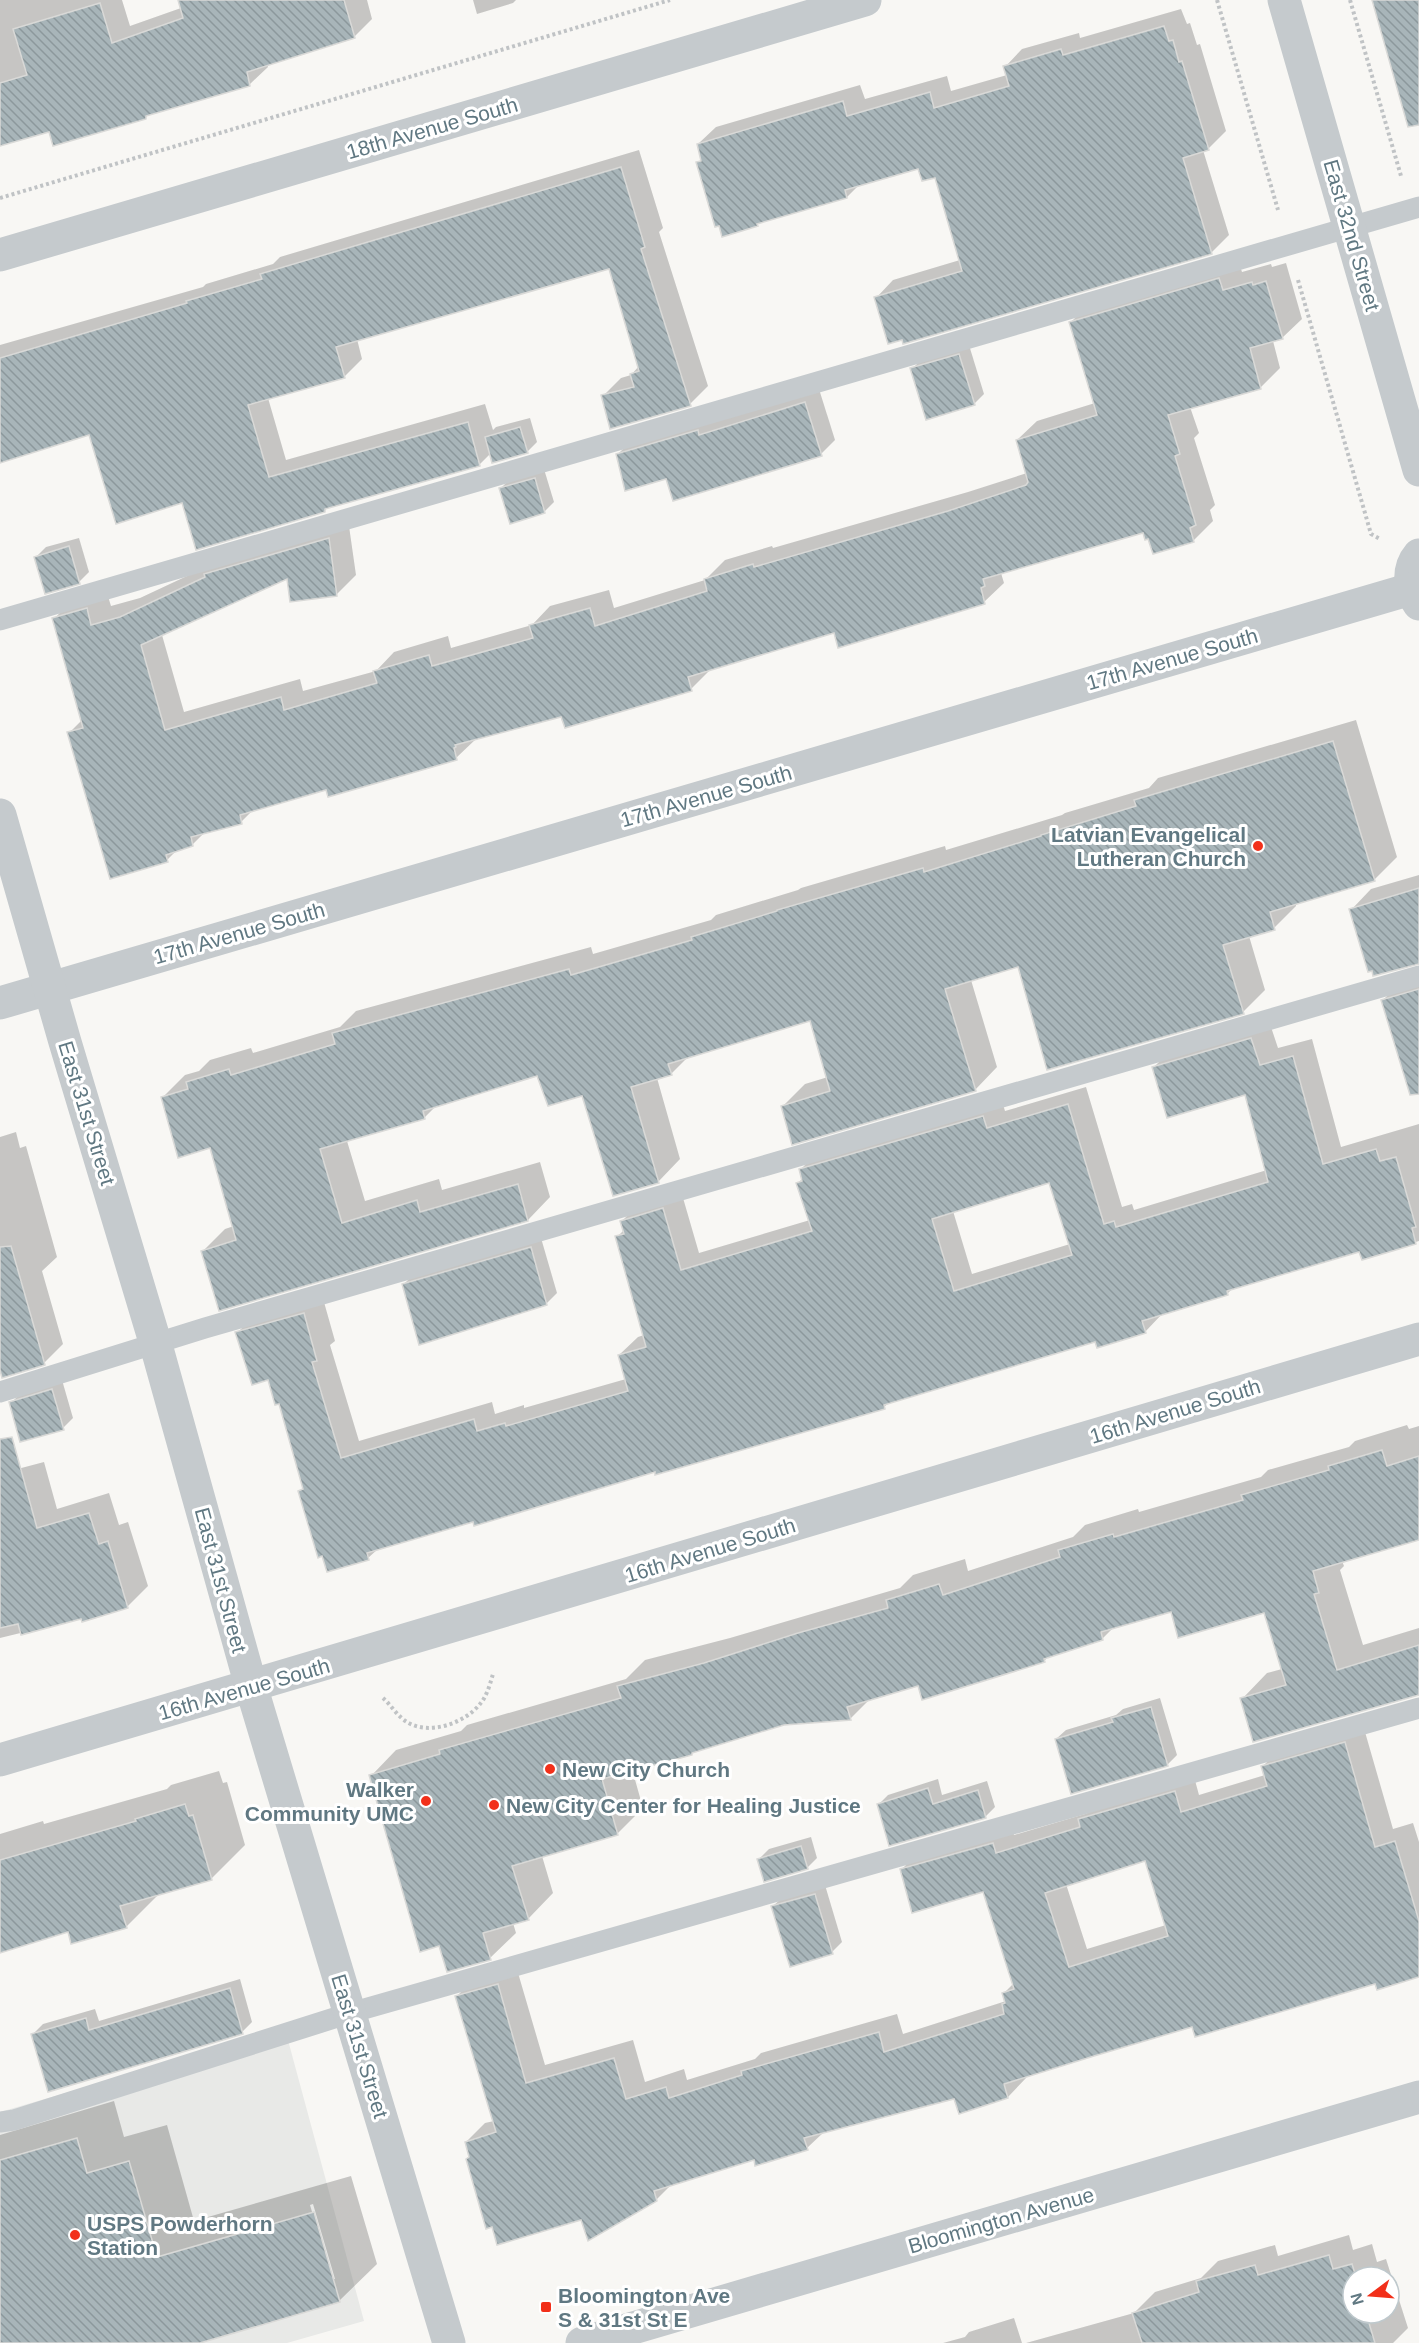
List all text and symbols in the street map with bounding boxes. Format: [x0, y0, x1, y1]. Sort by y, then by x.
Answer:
street label: 18th Avenue South [344, 93, 520, 163]
street label: East 32nd Street [1319, 157, 1385, 314]
street label: 17th Avenue South [1084, 624, 1260, 694]
street label: 17th Avenue South [618, 761, 794, 831]
place label: Latvian Evangelical Lutheran Church [1051, 823, 1246, 870]
marker: Latvian Evangelical Lutheran Church [1251, 839, 1265, 853]
street label: 17th Avenue South [151, 898, 327, 968]
street label: East 31st Street [54, 1038, 120, 1188]
street label: 16th Avenue South [1087, 1374, 1263, 1448]
street label: East 31st Street [191, 1505, 251, 1655]
street label: 16th Avenue South [622, 1513, 798, 1587]
street label: 16th Avenue South [156, 1654, 332, 1724]
place label: New City Church [562, 1758, 730, 1781]
marker: New City Church [543, 1762, 557, 1776]
place label: Walker Community UMC [245, 1778, 414, 1825]
marker: Walker Community UMC [419, 1794, 433, 1808]
place label: New City Center for Healing Justice [506, 1794, 861, 1817]
marker: New City Center for Healing Justice [487, 1798, 501, 1812]
street label: East 31st Street [327, 1971, 393, 2121]
street label: Bloomington Avenue [905, 2182, 1097, 2258]
place label: USPS Powderhorn Station [87, 2212, 273, 2259]
marker: USPS Powderhorn Station [68, 2228, 82, 2242]
north arrow [1341, 2265, 1401, 2325]
place label: Bloomington Ave S & 31st St E [558, 2284, 730, 2331]
text: N [1347, 2291, 1367, 2307]
marker: Bloomington Ave S & 31st St E [539, 2300, 553, 2314]

